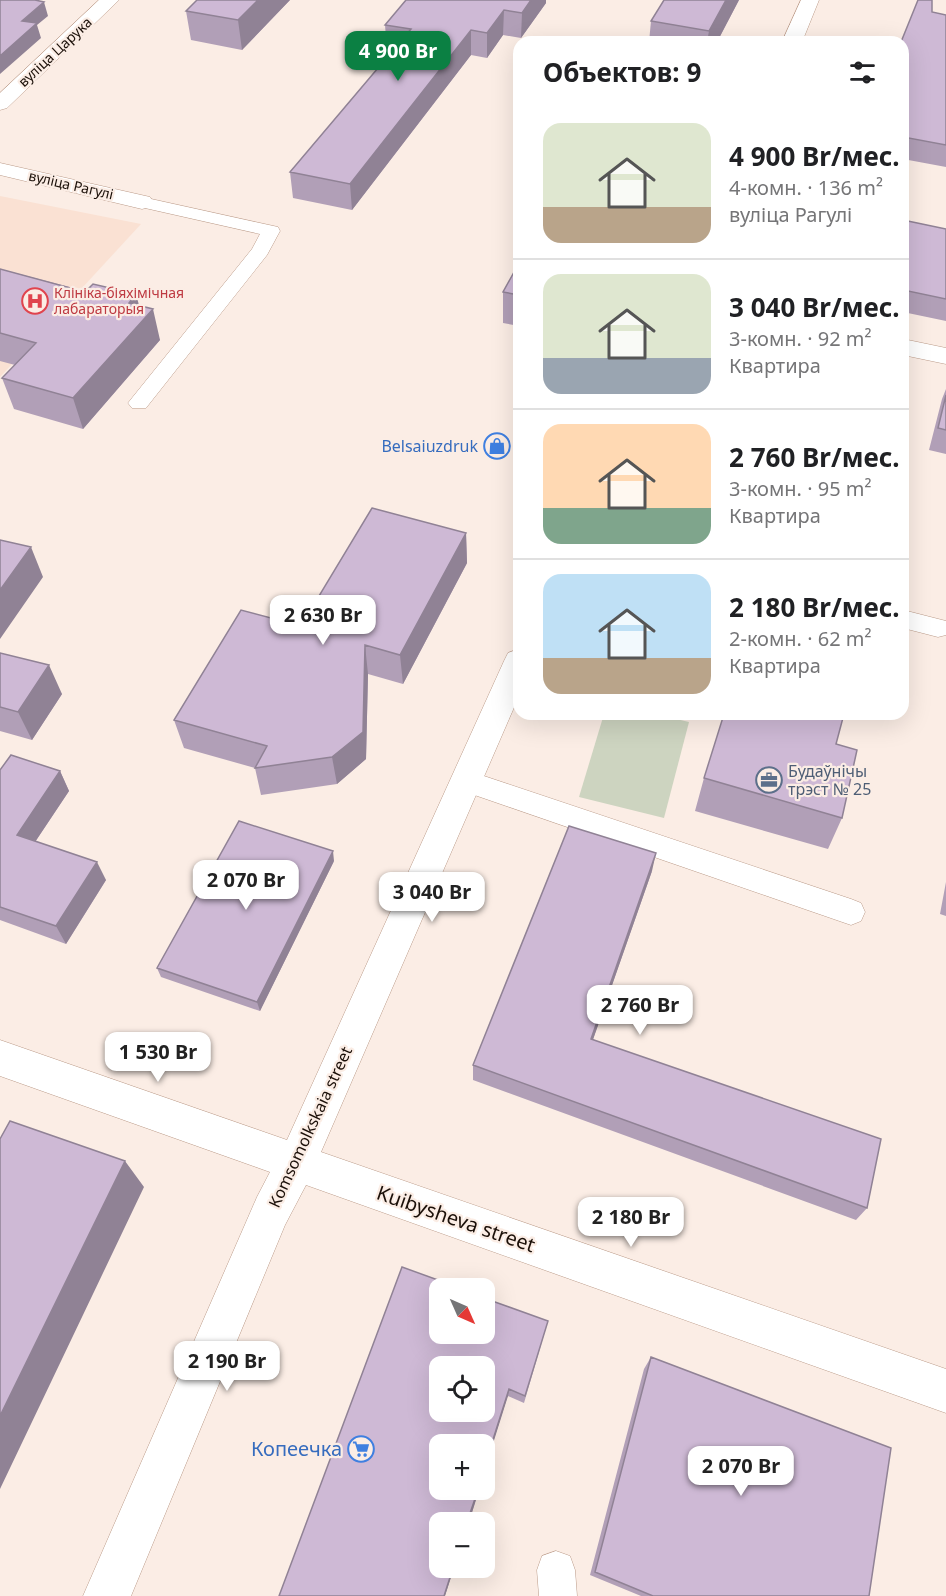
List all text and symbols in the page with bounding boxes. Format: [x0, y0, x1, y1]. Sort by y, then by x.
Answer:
street label: вуліца Царука [14, 13, 96, 91]
pin: 4 900 Br [336, 31, 460, 82]
text: 4 900 Br [359, 37, 437, 64]
text: Объектов: 9 [543, 54, 701, 90]
icon: filters [846, 56, 879, 89]
text: 4 900 Br/мес. [729, 138, 900, 174]
icon: home [591, 147, 663, 219]
street label: вуліца Рагулі [27, 166, 115, 203]
text: 4-комн. · 136 m² [729, 174, 883, 201]
text: вуліца Рагулі [729, 201, 852, 228]
place label: Клініка-біяхімічная лабараторыя [54, 283, 184, 318]
hospital icon: Клініка-біяхімічная лабараторыя [20, 286, 50, 316]
text: 3 040 Br/мес. [729, 289, 900, 325]
icon: home [591, 298, 663, 370]
text: 3-комн. · 92 m² [729, 325, 872, 352]
text: Квартира [729, 352, 821, 379]
shop icon: Belsaiuzdruk [482, 431, 512, 461]
place label: Belsaiuzdruk [381, 435, 478, 457]
text: 2 760 Br/мес. [729, 439, 900, 475]
icon: home [591, 448, 663, 520]
text: 3-комн. · 95 m² [729, 475, 872, 502]
text: Квартира [729, 502, 821, 529]
text: 2 180 Br/мес. [729, 589, 900, 625]
pin: 2 630 Br [261, 595, 385, 646]
icon: home [591, 598, 663, 670]
text: 2 630 Br [284, 601, 362, 628]
text: 2-комн. · 62 m² [729, 625, 872, 652]
text: Квартира [729, 652, 821, 679]
place label: Будаўнічы трэст № 25 [788, 760, 871, 800]
office icon: Будаўнічы трэст № 25 [754, 765, 784, 795]
pin: 2 070 Br [184, 860, 308, 911]
text: 2 070 Br [207, 866, 285, 893]
pin: 3 040 Br [370, 872, 494, 923]
text: 3 040 Br [393, 878, 471, 905]
pin: 2 760 Br [578, 985, 702, 1036]
text: 2 760 Br [601, 991, 679, 1018]
pin: 1 530 Br [96, 1032, 220, 1083]
text: 1 530 Br [119, 1038, 197, 1065]
street label: Komsomolkskaia street [263, 1043, 357, 1211]
street label: Kuibysheva street [373, 1179, 539, 1258]
pin: 2 180 Br [569, 1197, 693, 1248]
text: 2 180 Br [592, 1203, 670, 1230]
north arrow [429, 1278, 495, 1344]
map controls [429, 1278, 495, 1578]
pin: 2 190 Br [165, 1341, 289, 1392]
text: 2 190 Br [188, 1347, 266, 1374]
button: locate [429, 1356, 495, 1422]
supermarket icon: Копеечка [346, 1434, 376, 1464]
button: + [429, 1434, 495, 1500]
place label: Копеечка [251, 1435, 342, 1462]
pin: 2 070 Br [679, 1446, 803, 1497]
text: 2 070 Br [702, 1452, 780, 1479]
button: − [429, 1512, 495, 1578]

